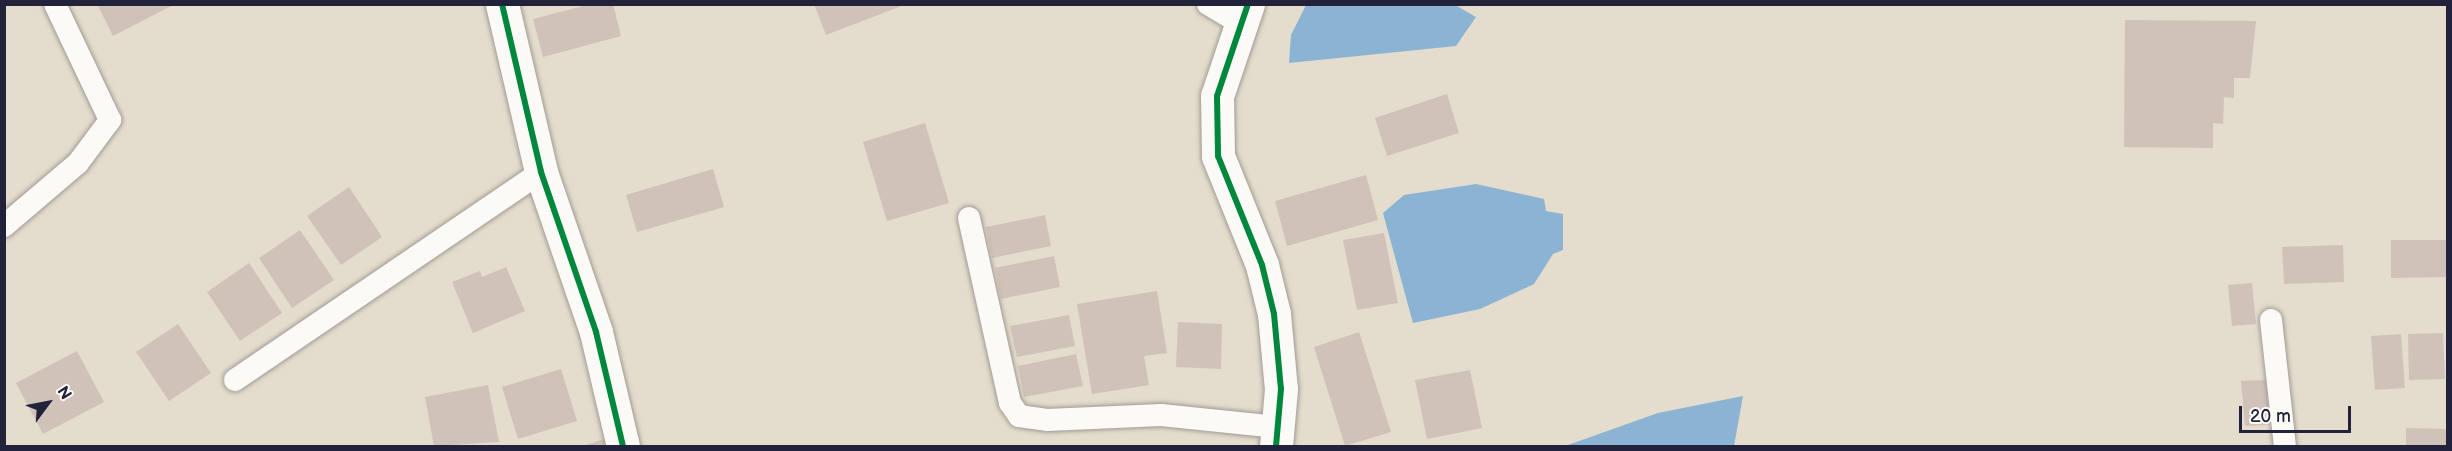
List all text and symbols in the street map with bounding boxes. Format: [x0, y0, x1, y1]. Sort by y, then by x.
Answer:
north arrow [18, 373, 78, 433]
text: N [52, 383, 75, 403]
scale bar [2242, 394, 2354, 432]
text: 20 m [2250, 406, 2291, 427]

